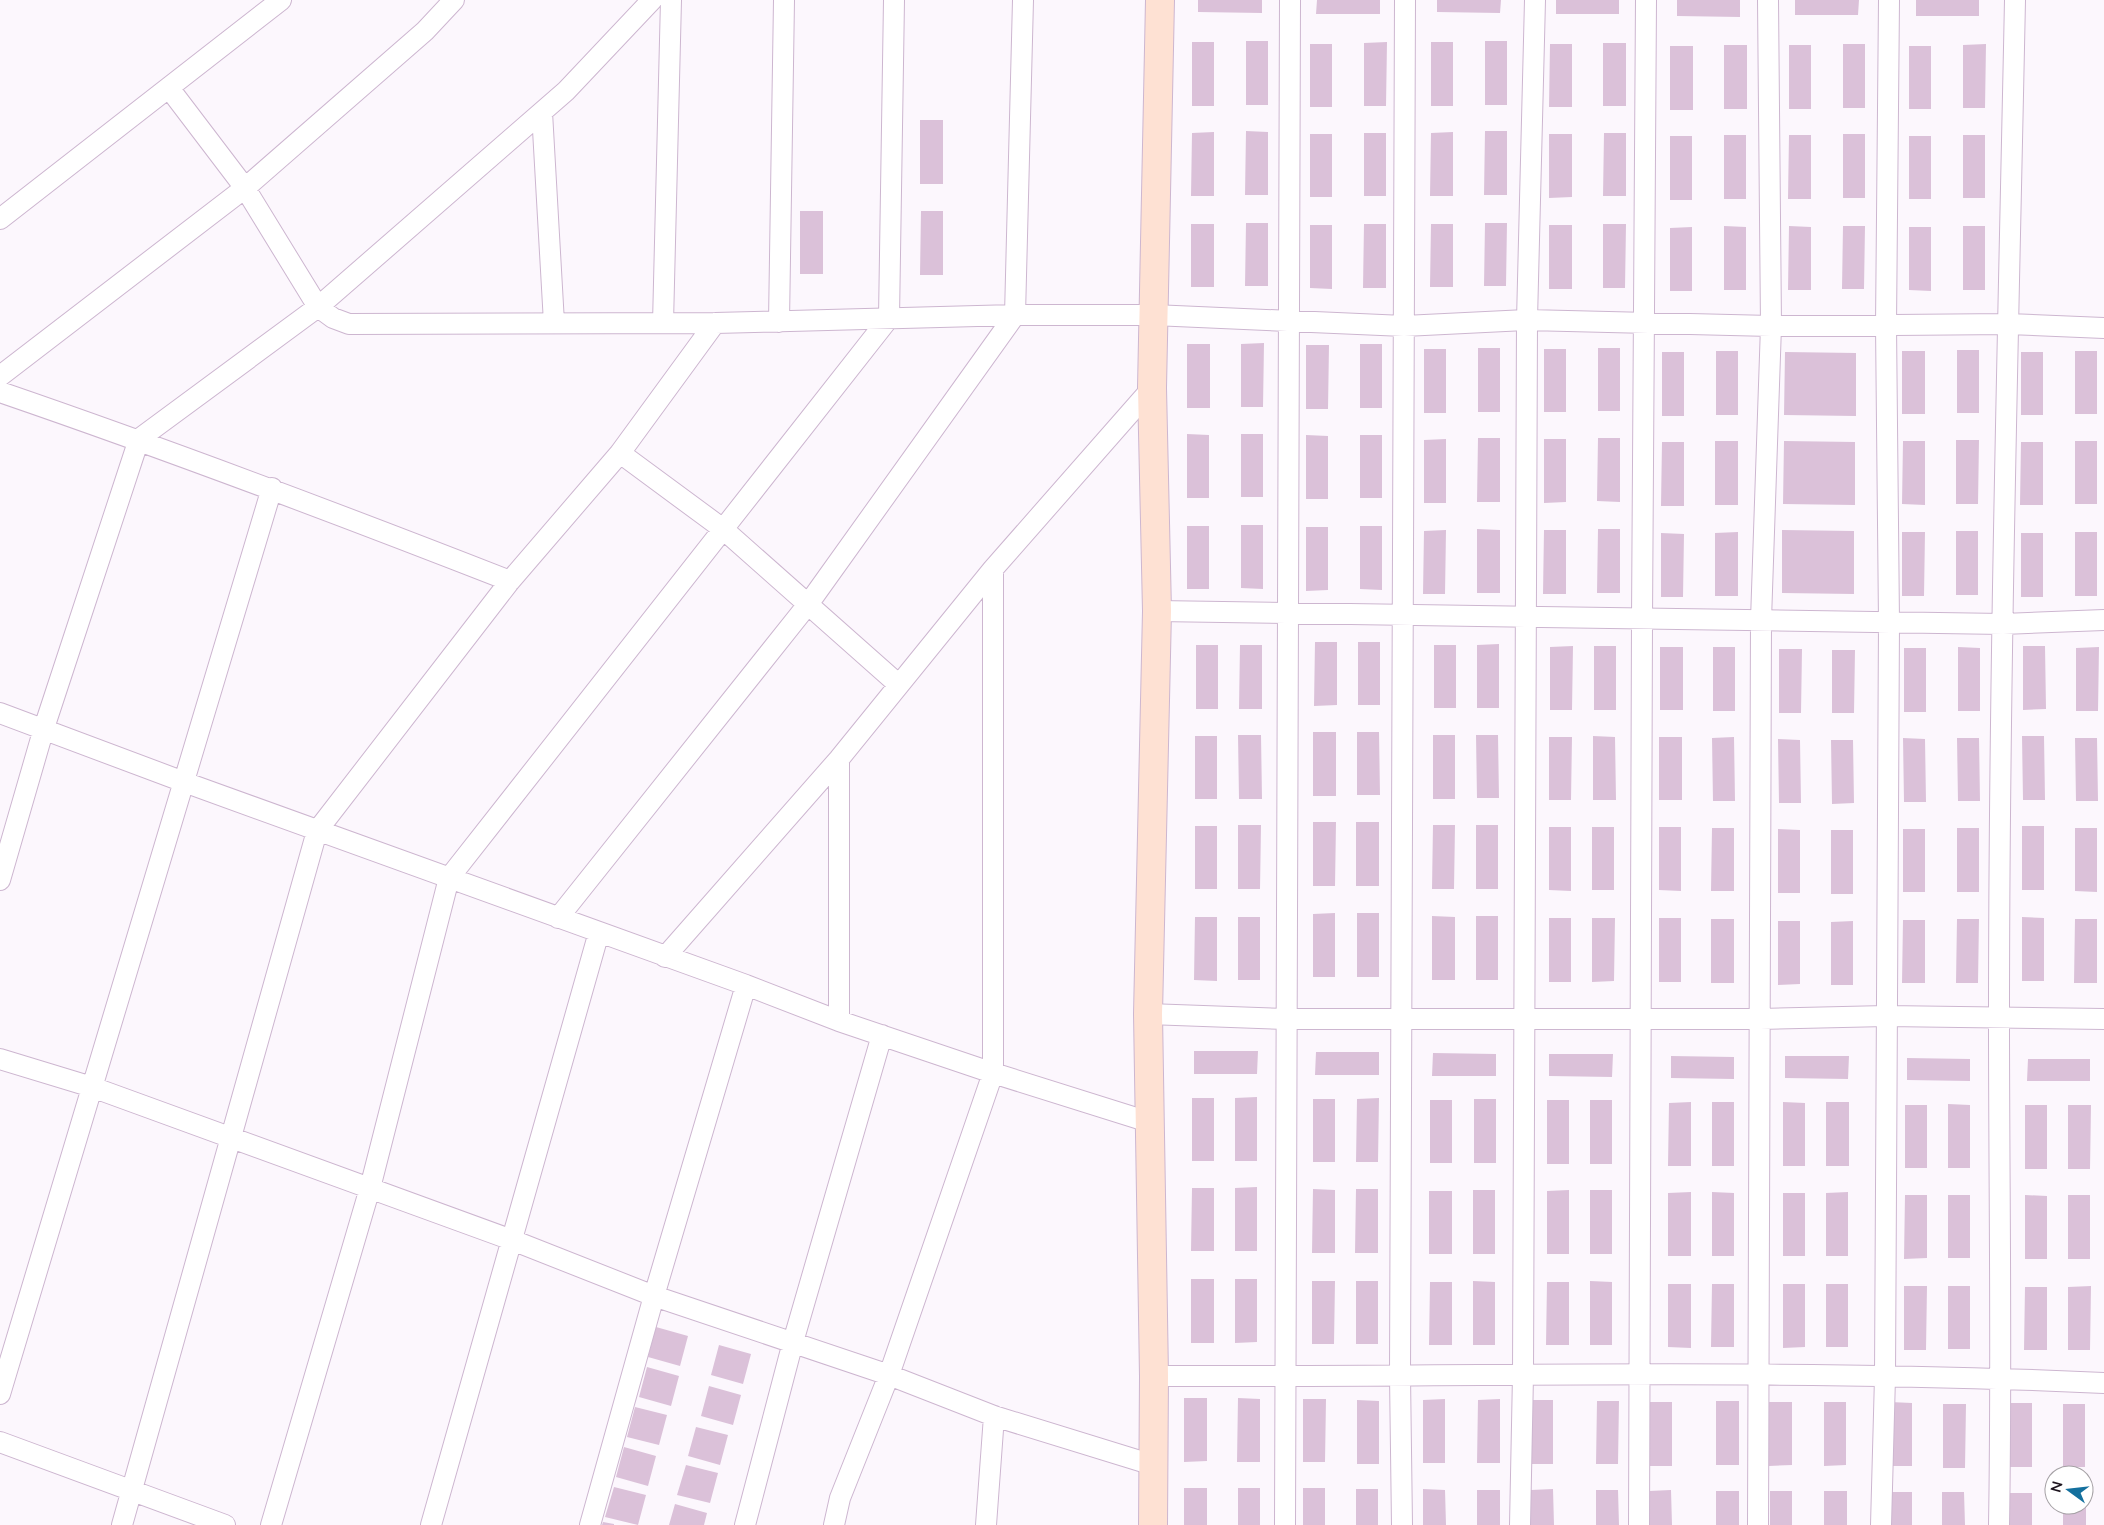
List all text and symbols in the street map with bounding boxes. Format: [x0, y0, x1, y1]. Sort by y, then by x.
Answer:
north arrow [2044, 1465, 2094, 1515]
text: N [2046, 1479, 2066, 1494]

